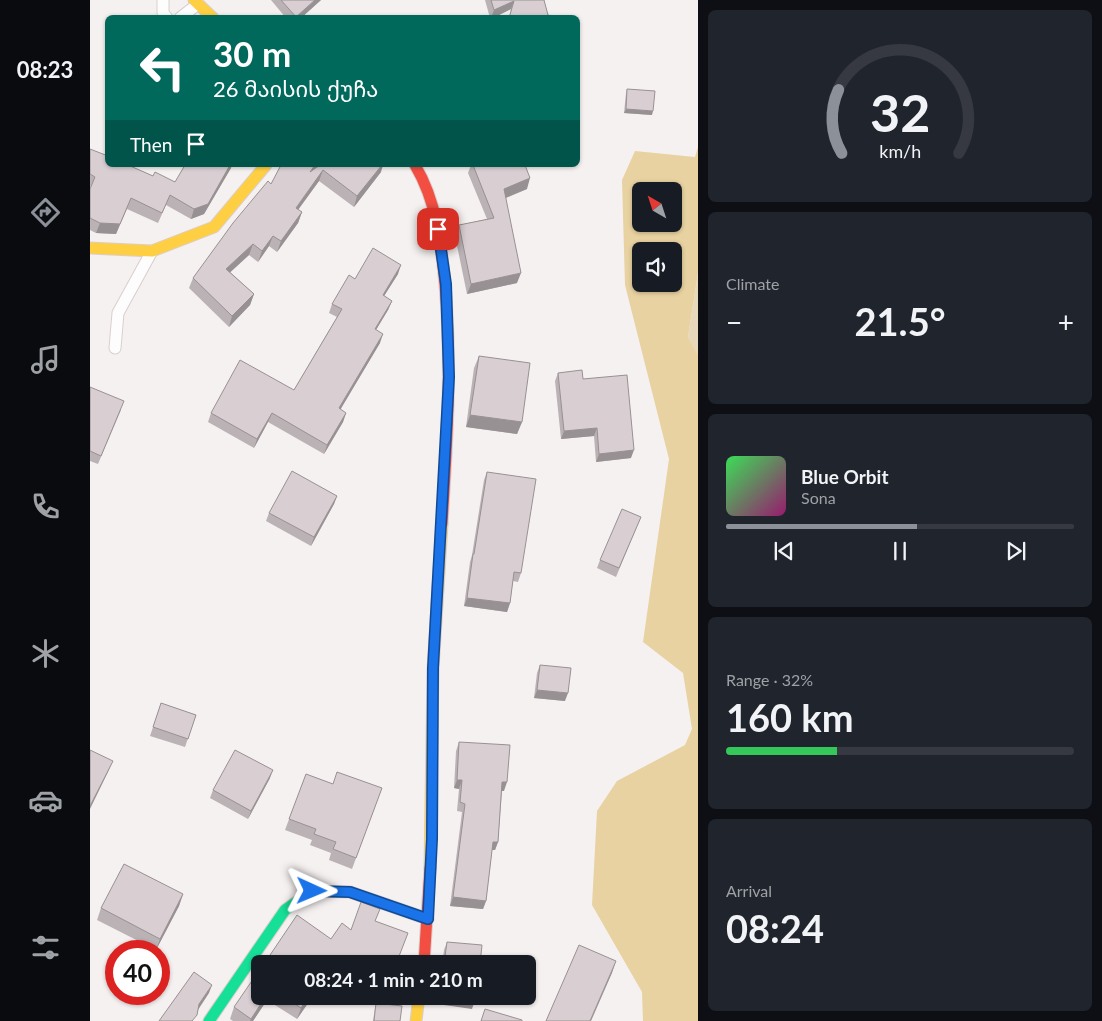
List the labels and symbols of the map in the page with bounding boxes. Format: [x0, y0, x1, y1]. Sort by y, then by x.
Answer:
north arrow [632, 182, 682, 232]
pin [417, 208, 459, 250]
position arrow [285, 864, 337, 916]
speed limit sign: 40 [105, 940, 170, 1005]

